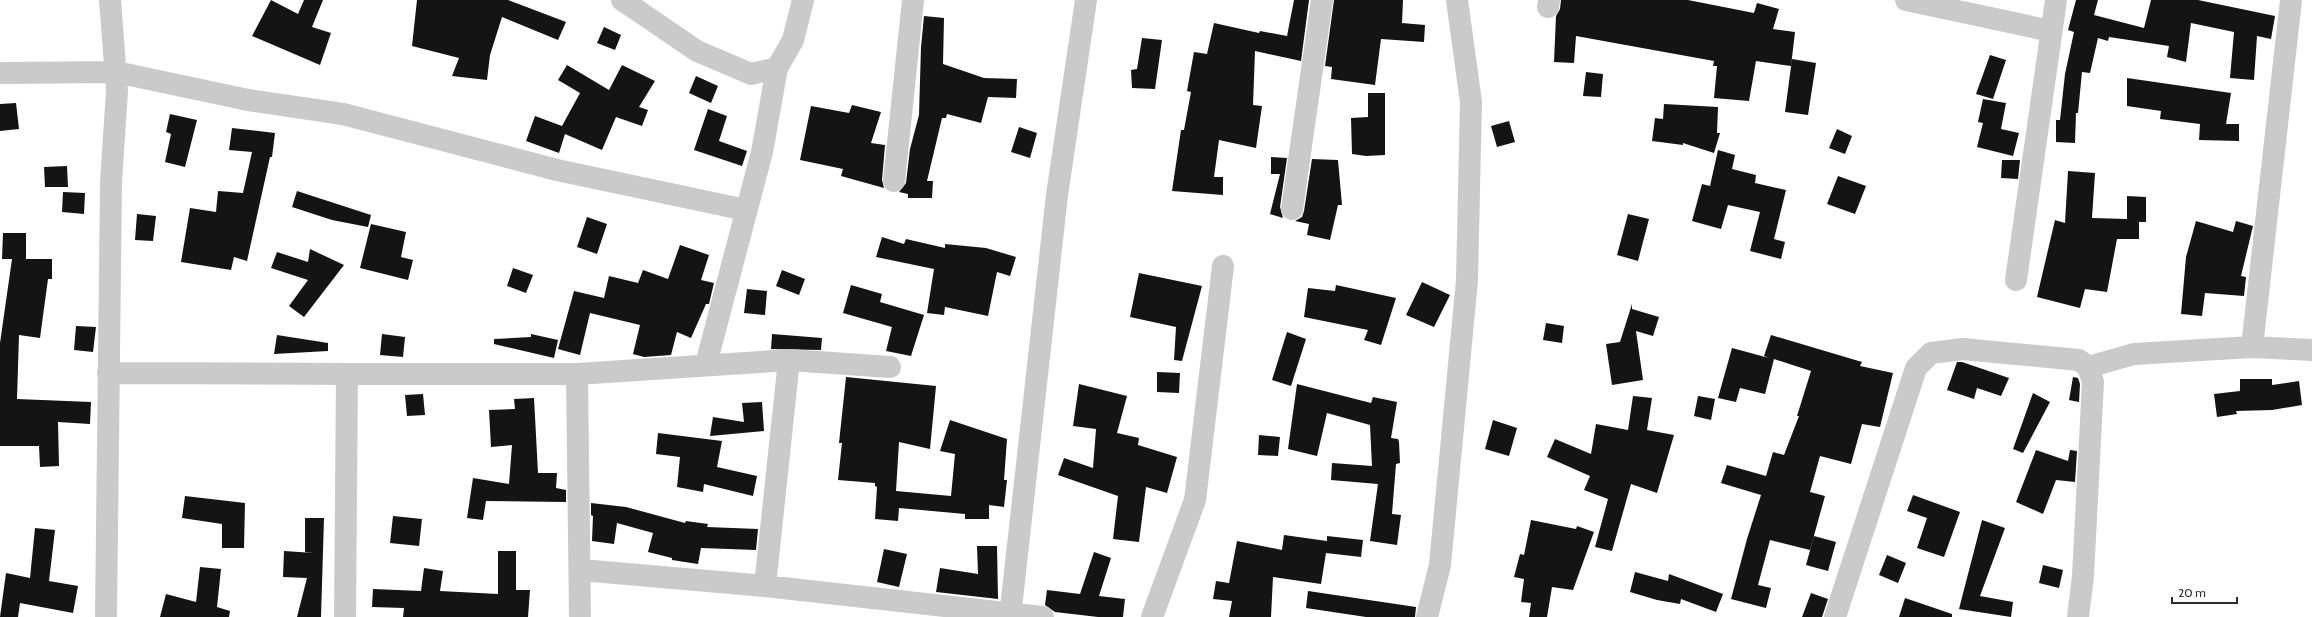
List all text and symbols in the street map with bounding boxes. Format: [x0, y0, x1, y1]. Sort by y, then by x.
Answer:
scale bar [2172, 579, 2237, 605]
text: 20 m [2178, 585, 2206, 600]

